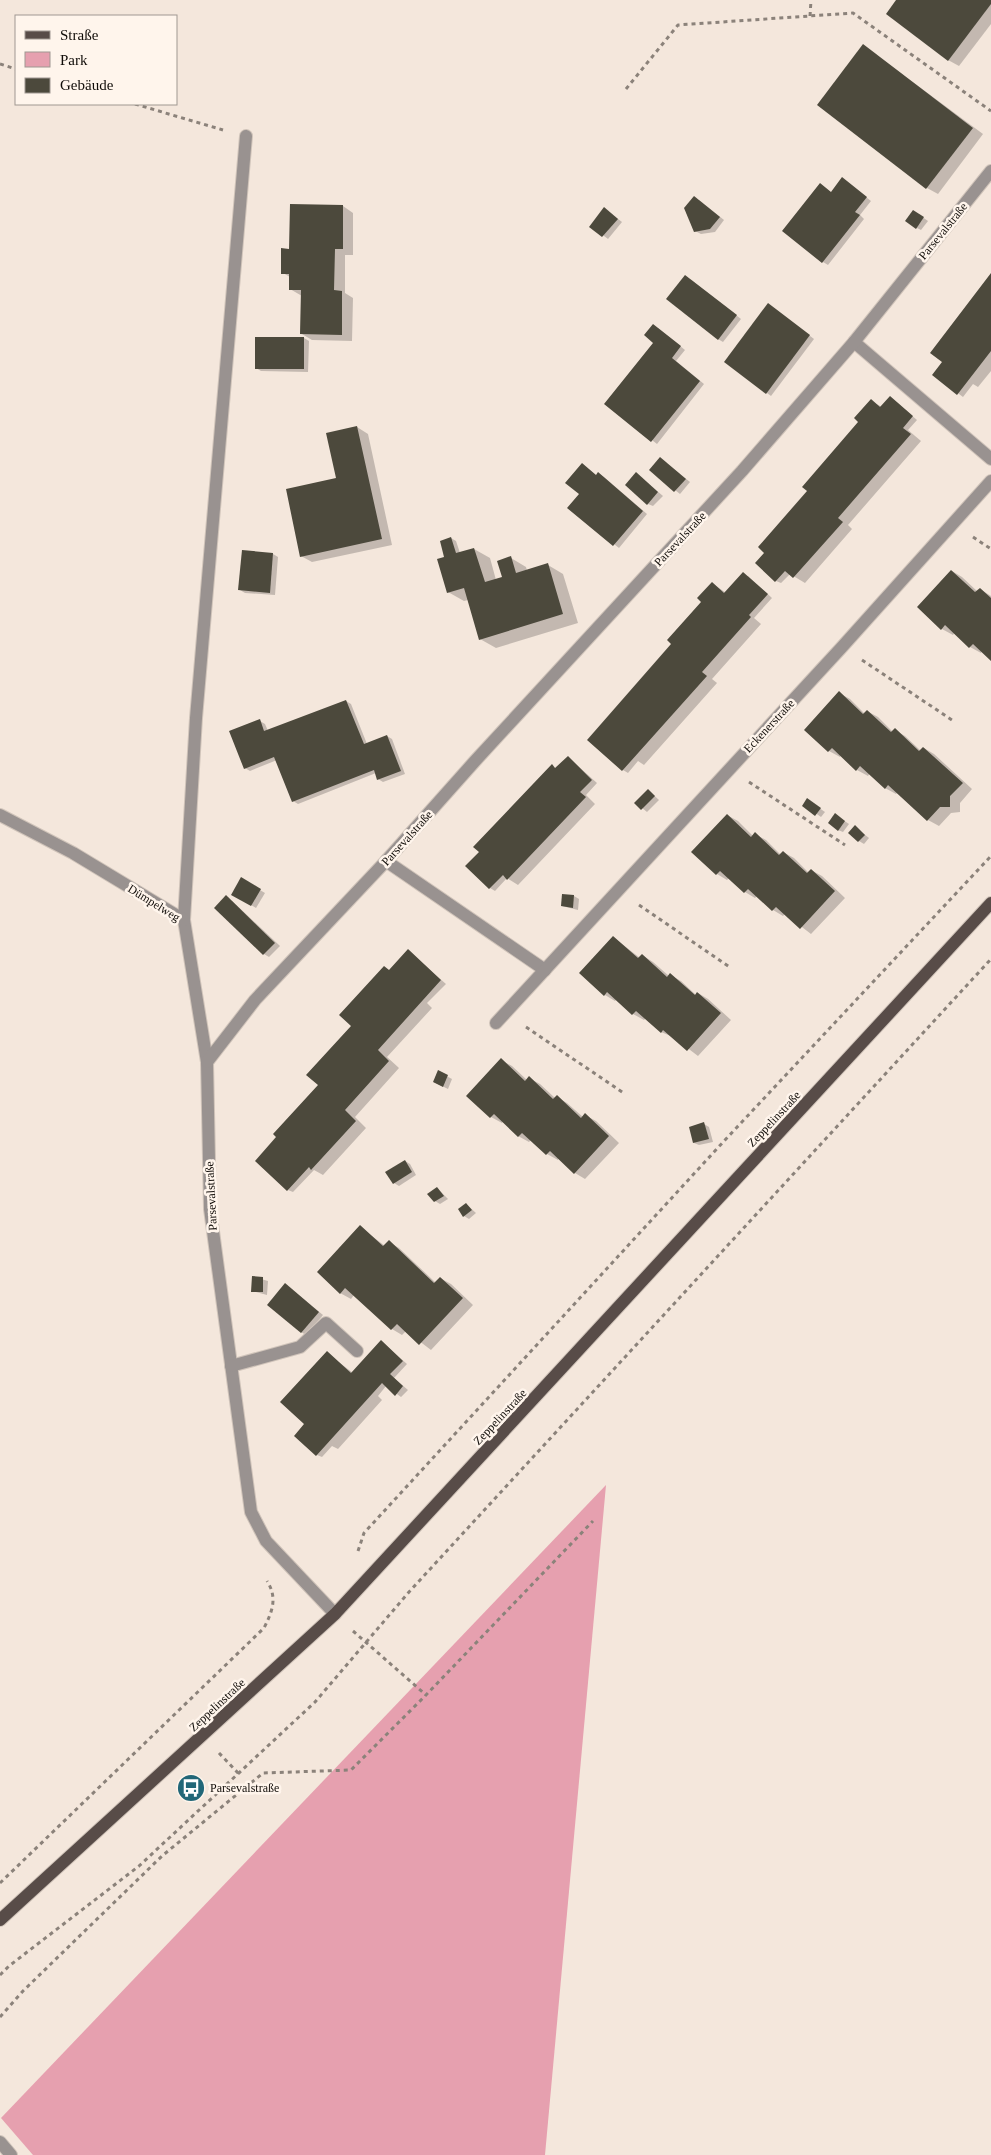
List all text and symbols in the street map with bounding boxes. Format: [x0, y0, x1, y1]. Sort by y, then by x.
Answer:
legend [15, 15, 178, 105]
text: Straße [60, 27, 99, 43]
text: Park [60, 52, 88, 68]
text: Gebäude [60, 77, 114, 93]
street label: Parsevalstraße [916, 200, 970, 262]
street label: Parsevalstraße [651, 509, 709, 569]
street label: Eckenerstraße [741, 696, 797, 756]
street label: Parsevalstraße [379, 808, 435, 868]
street label: Dümpelweg [125, 882, 183, 924]
street label: Zeppelinstraße [745, 1088, 803, 1150]
street label: Parsevalstraße [202, 1161, 220, 1231]
street label: Zeppelinstraße [471, 1386, 529, 1448]
street label: Zeppelinstraße [186, 1676, 248, 1734]
bus stop icon: Parsevalstraße [176, 1773, 206, 1803]
place label: Parsevalstraße [210, 1781, 279, 1795]

